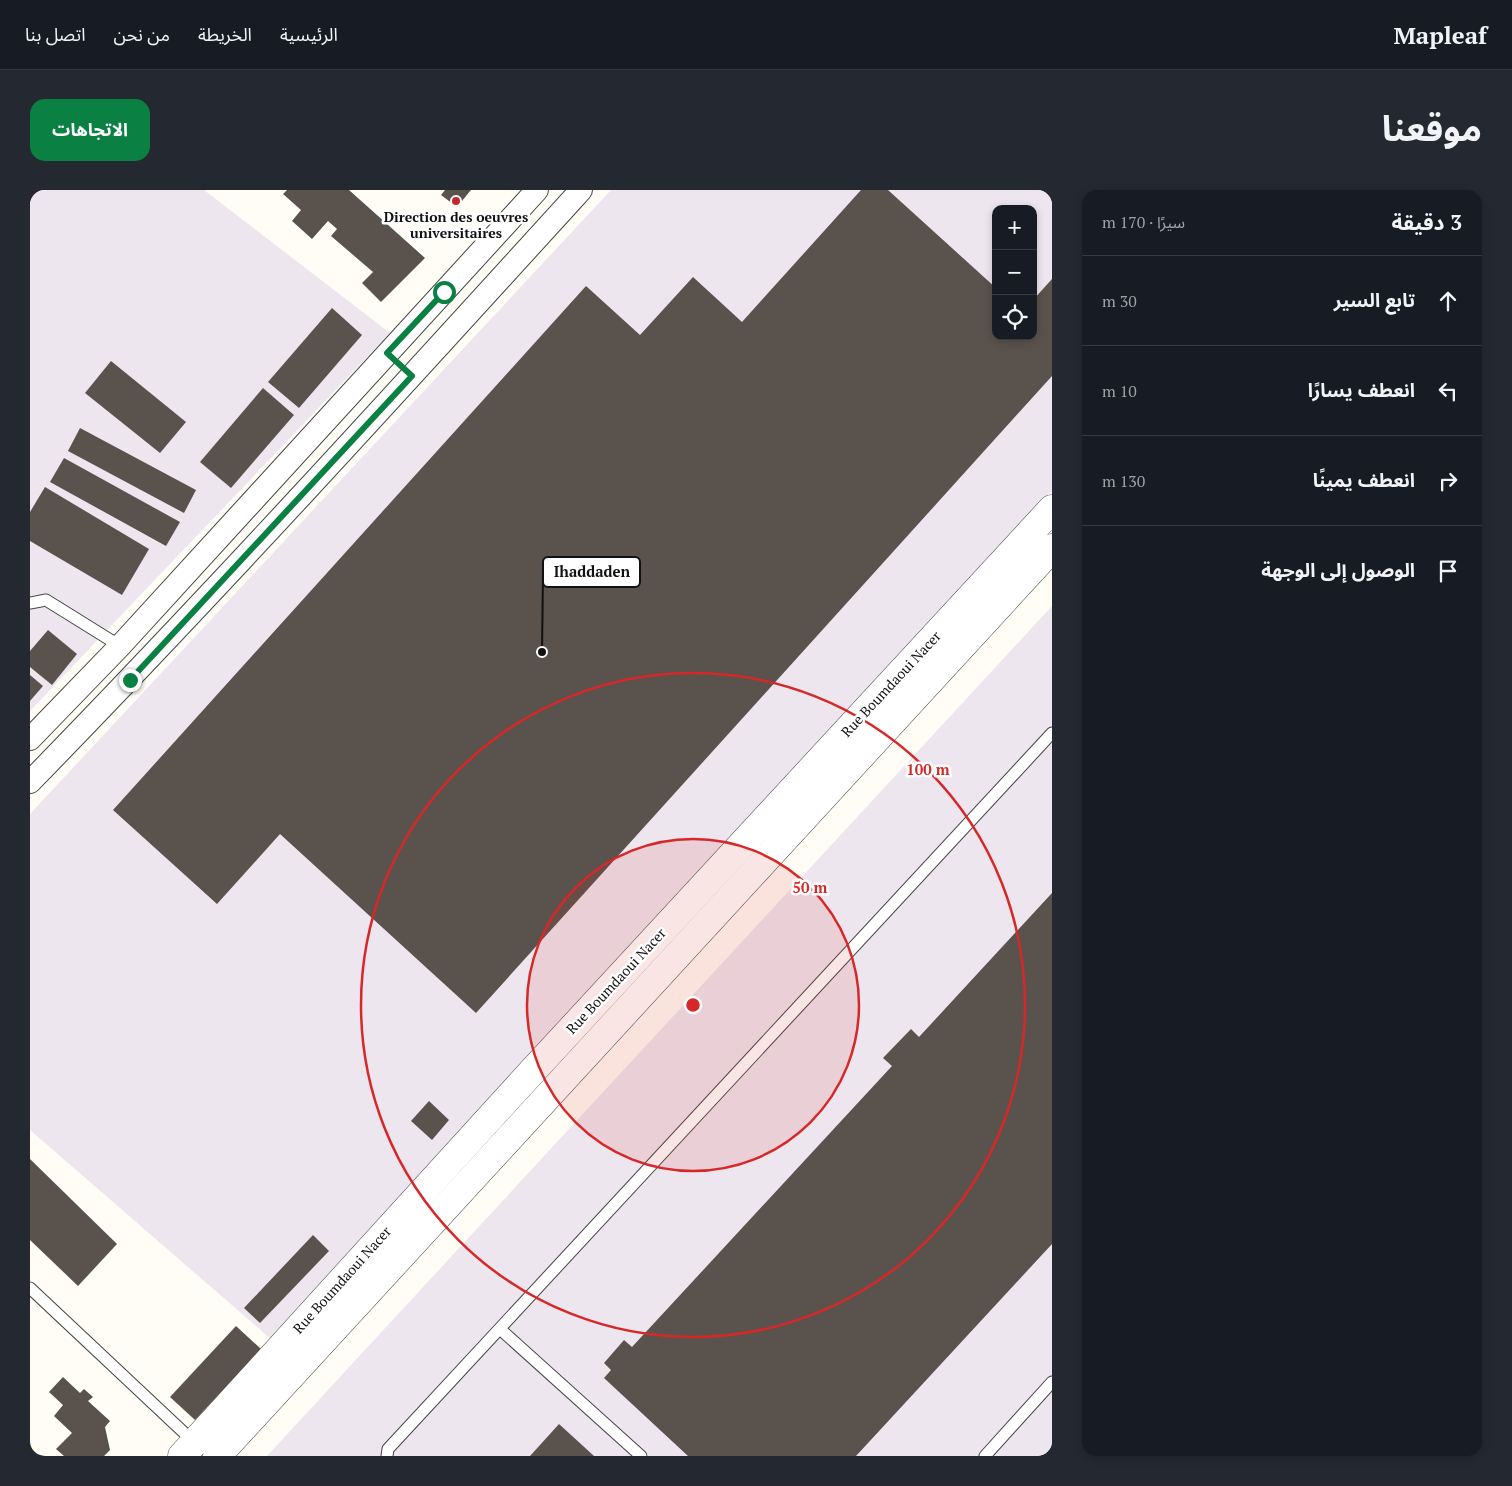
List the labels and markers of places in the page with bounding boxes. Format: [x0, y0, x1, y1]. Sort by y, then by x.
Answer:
marker: Direction des oeuvres universitaires [450, 195, 462, 207]
place label: Direction des oeuvres universitaires [384, 207, 528, 242]
callout: Ihaddaden [543, 557, 640, 587]
centre of rings [684, 996, 702, 1014]

